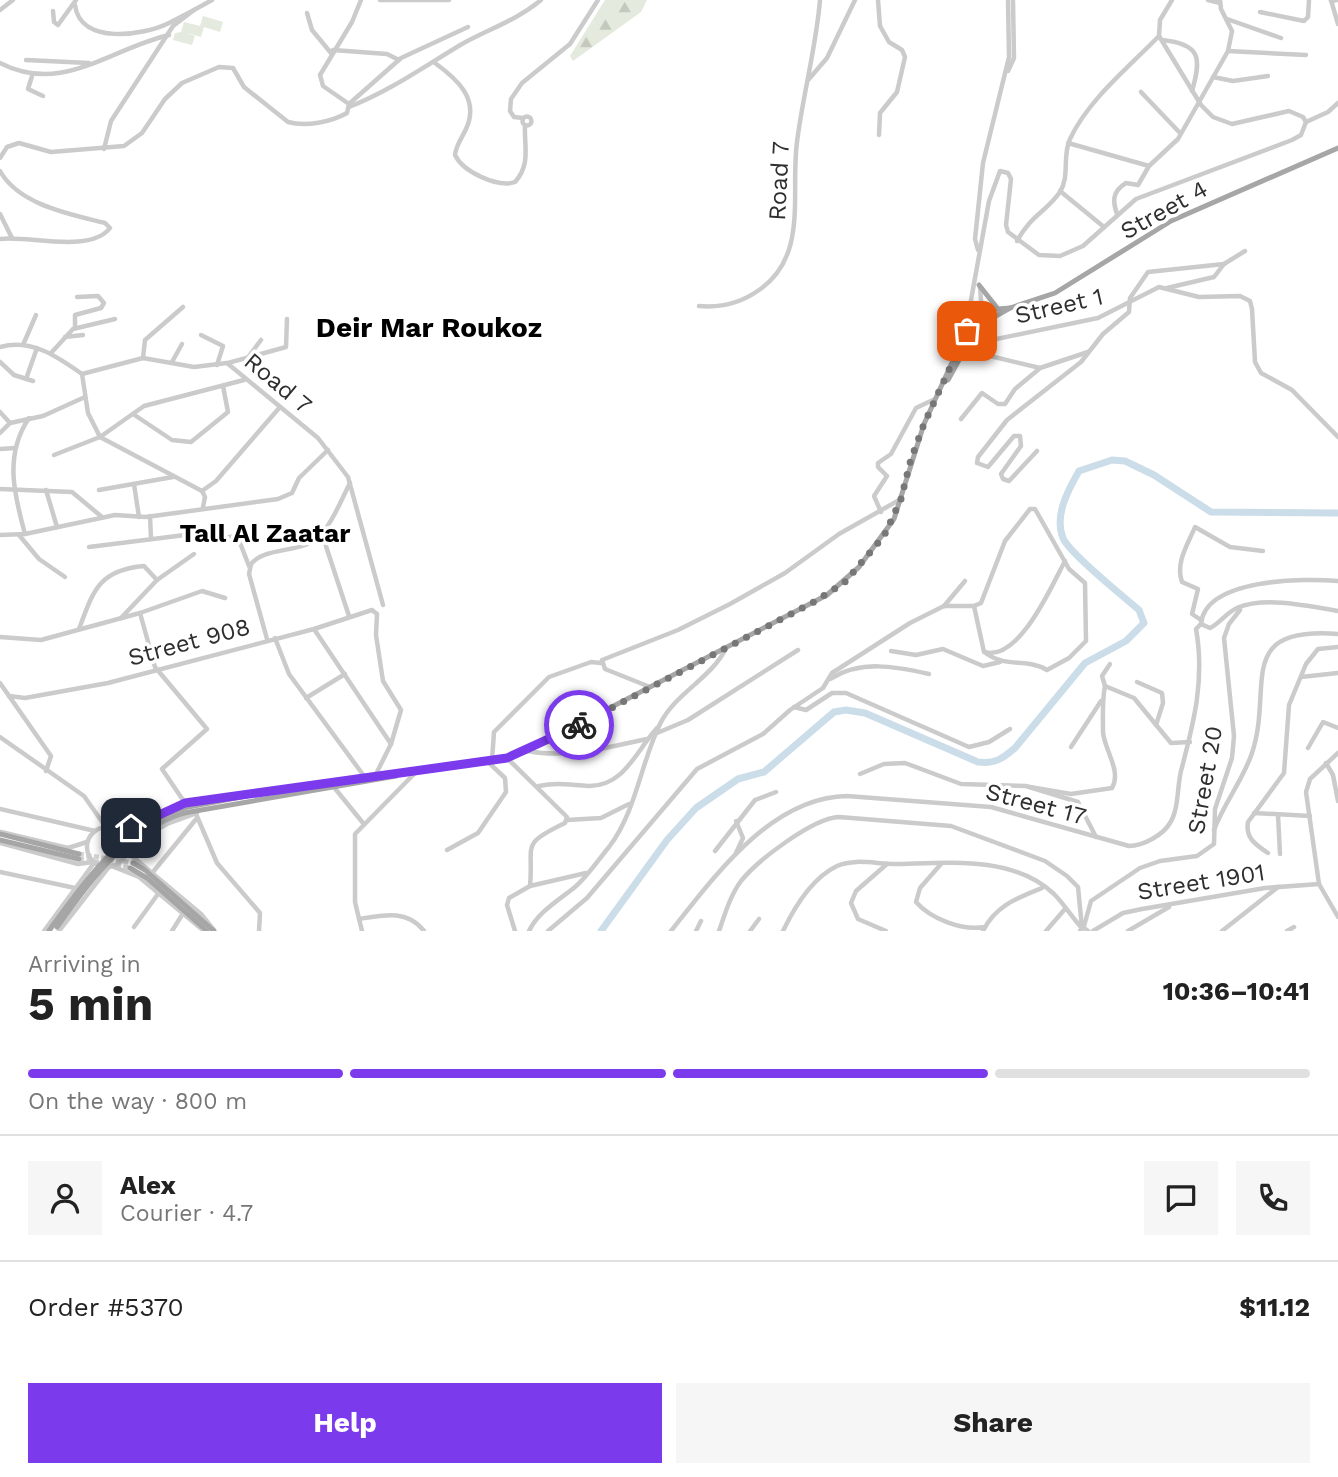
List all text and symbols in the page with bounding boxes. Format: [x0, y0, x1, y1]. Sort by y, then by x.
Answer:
street label: Road 7 [763, 141, 795, 221]
street label: Street 4 [1116, 175, 1212, 245]
street label: Street 1 [1012, 282, 1106, 330]
pin [937, 301, 997, 361]
district label: Deir Mar Roukoz [316, 311, 542, 344]
icon: bag [948, 312, 986, 350]
street label: Road 7 [239, 347, 317, 419]
district label: Tall Al Zaatar [180, 518, 351, 548]
street label: Street 908 [125, 612, 253, 672]
courier [544, 690, 614, 760]
icon: bike [560, 706, 598, 744]
street label: Street 20 [1182, 724, 1228, 836]
street label: Street 17 [983, 777, 1089, 831]
pin [101, 798, 161, 858]
icon: home [112, 809, 150, 847]
street label: Street 1901 [1135, 858, 1267, 906]
text: Arriving in [28, 951, 141, 978]
text: 10:36–10:41 [1163, 976, 1310, 1006]
text: 5 min [28, 977, 153, 1031]
text: On the way · 800 m [28, 1088, 247, 1115]
button: person [28, 1161, 102, 1235]
button: chat [1144, 1161, 1218, 1235]
button: phone [1236, 1161, 1310, 1235]
text: Alex [120, 1170, 176, 1200]
text: Courier · 4.7 [120, 1200, 253, 1227]
text: Order #5370 [28, 1292, 184, 1322]
text: $11.12 [1239, 1292, 1310, 1322]
button: Help [28, 1383, 662, 1463]
button: Share [676, 1383, 1310, 1463]

